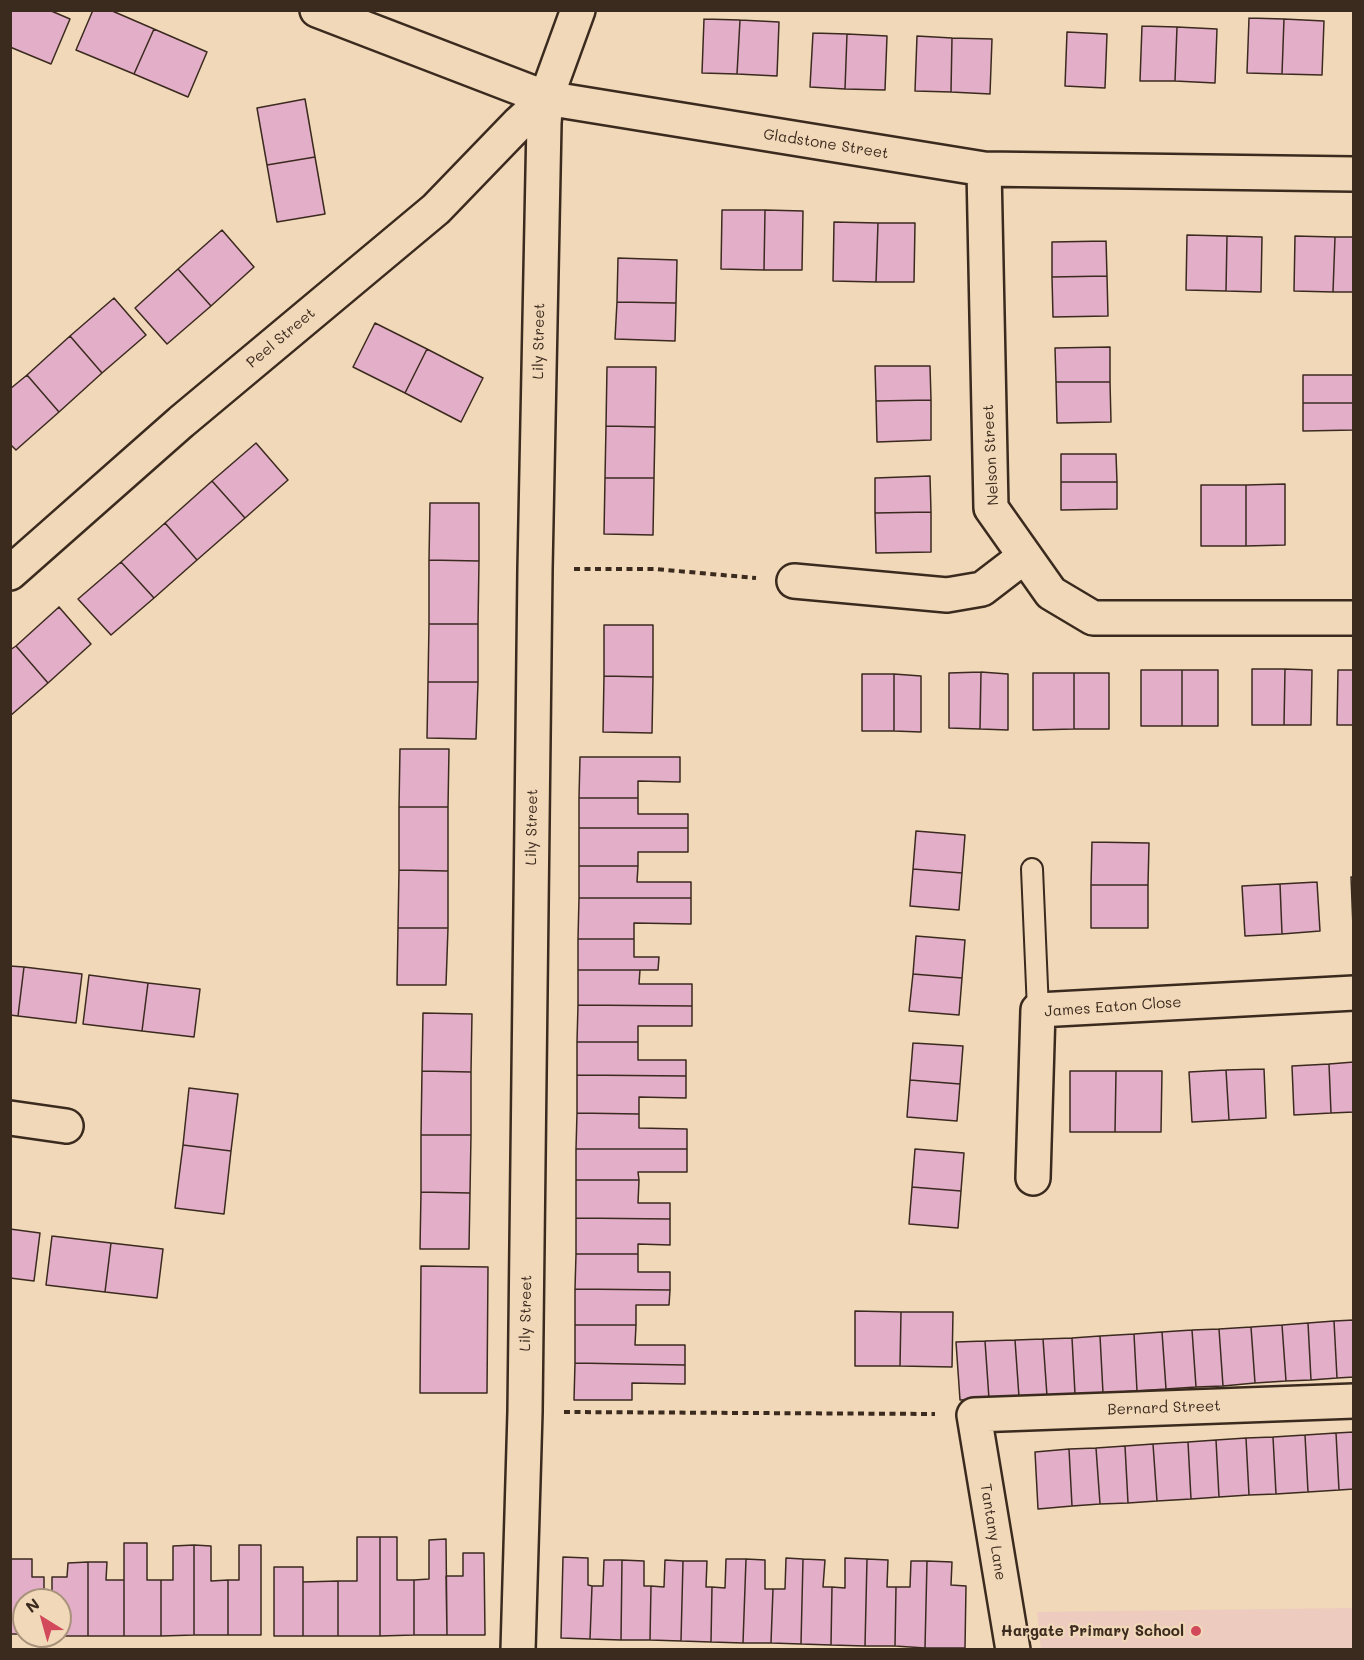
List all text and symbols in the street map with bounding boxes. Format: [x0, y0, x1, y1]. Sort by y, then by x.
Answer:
street label: Gladstone Street [762, 125, 890, 163]
street label: Lily Street [529, 303, 549, 379]
street label: Peel Street [243, 304, 319, 372]
street label: Nelson Street [979, 404, 1003, 506]
street label: Lily Street [522, 789, 542, 865]
street label: James Eaton Close [1044, 993, 1182, 1021]
street label: Lily Street [516, 1275, 536, 1351]
street label: Bernard Street [1107, 1397, 1221, 1419]
street label: Tantany Lane [976, 1482, 1010, 1582]
north arrow [12, 1588, 72, 1648]
text: N [21, 1593, 43, 1617]
place label: Hargate Primary School [1001, 1622, 1184, 1640]
marker: Hargate Primary School [1189, 1624, 1203, 1638]

